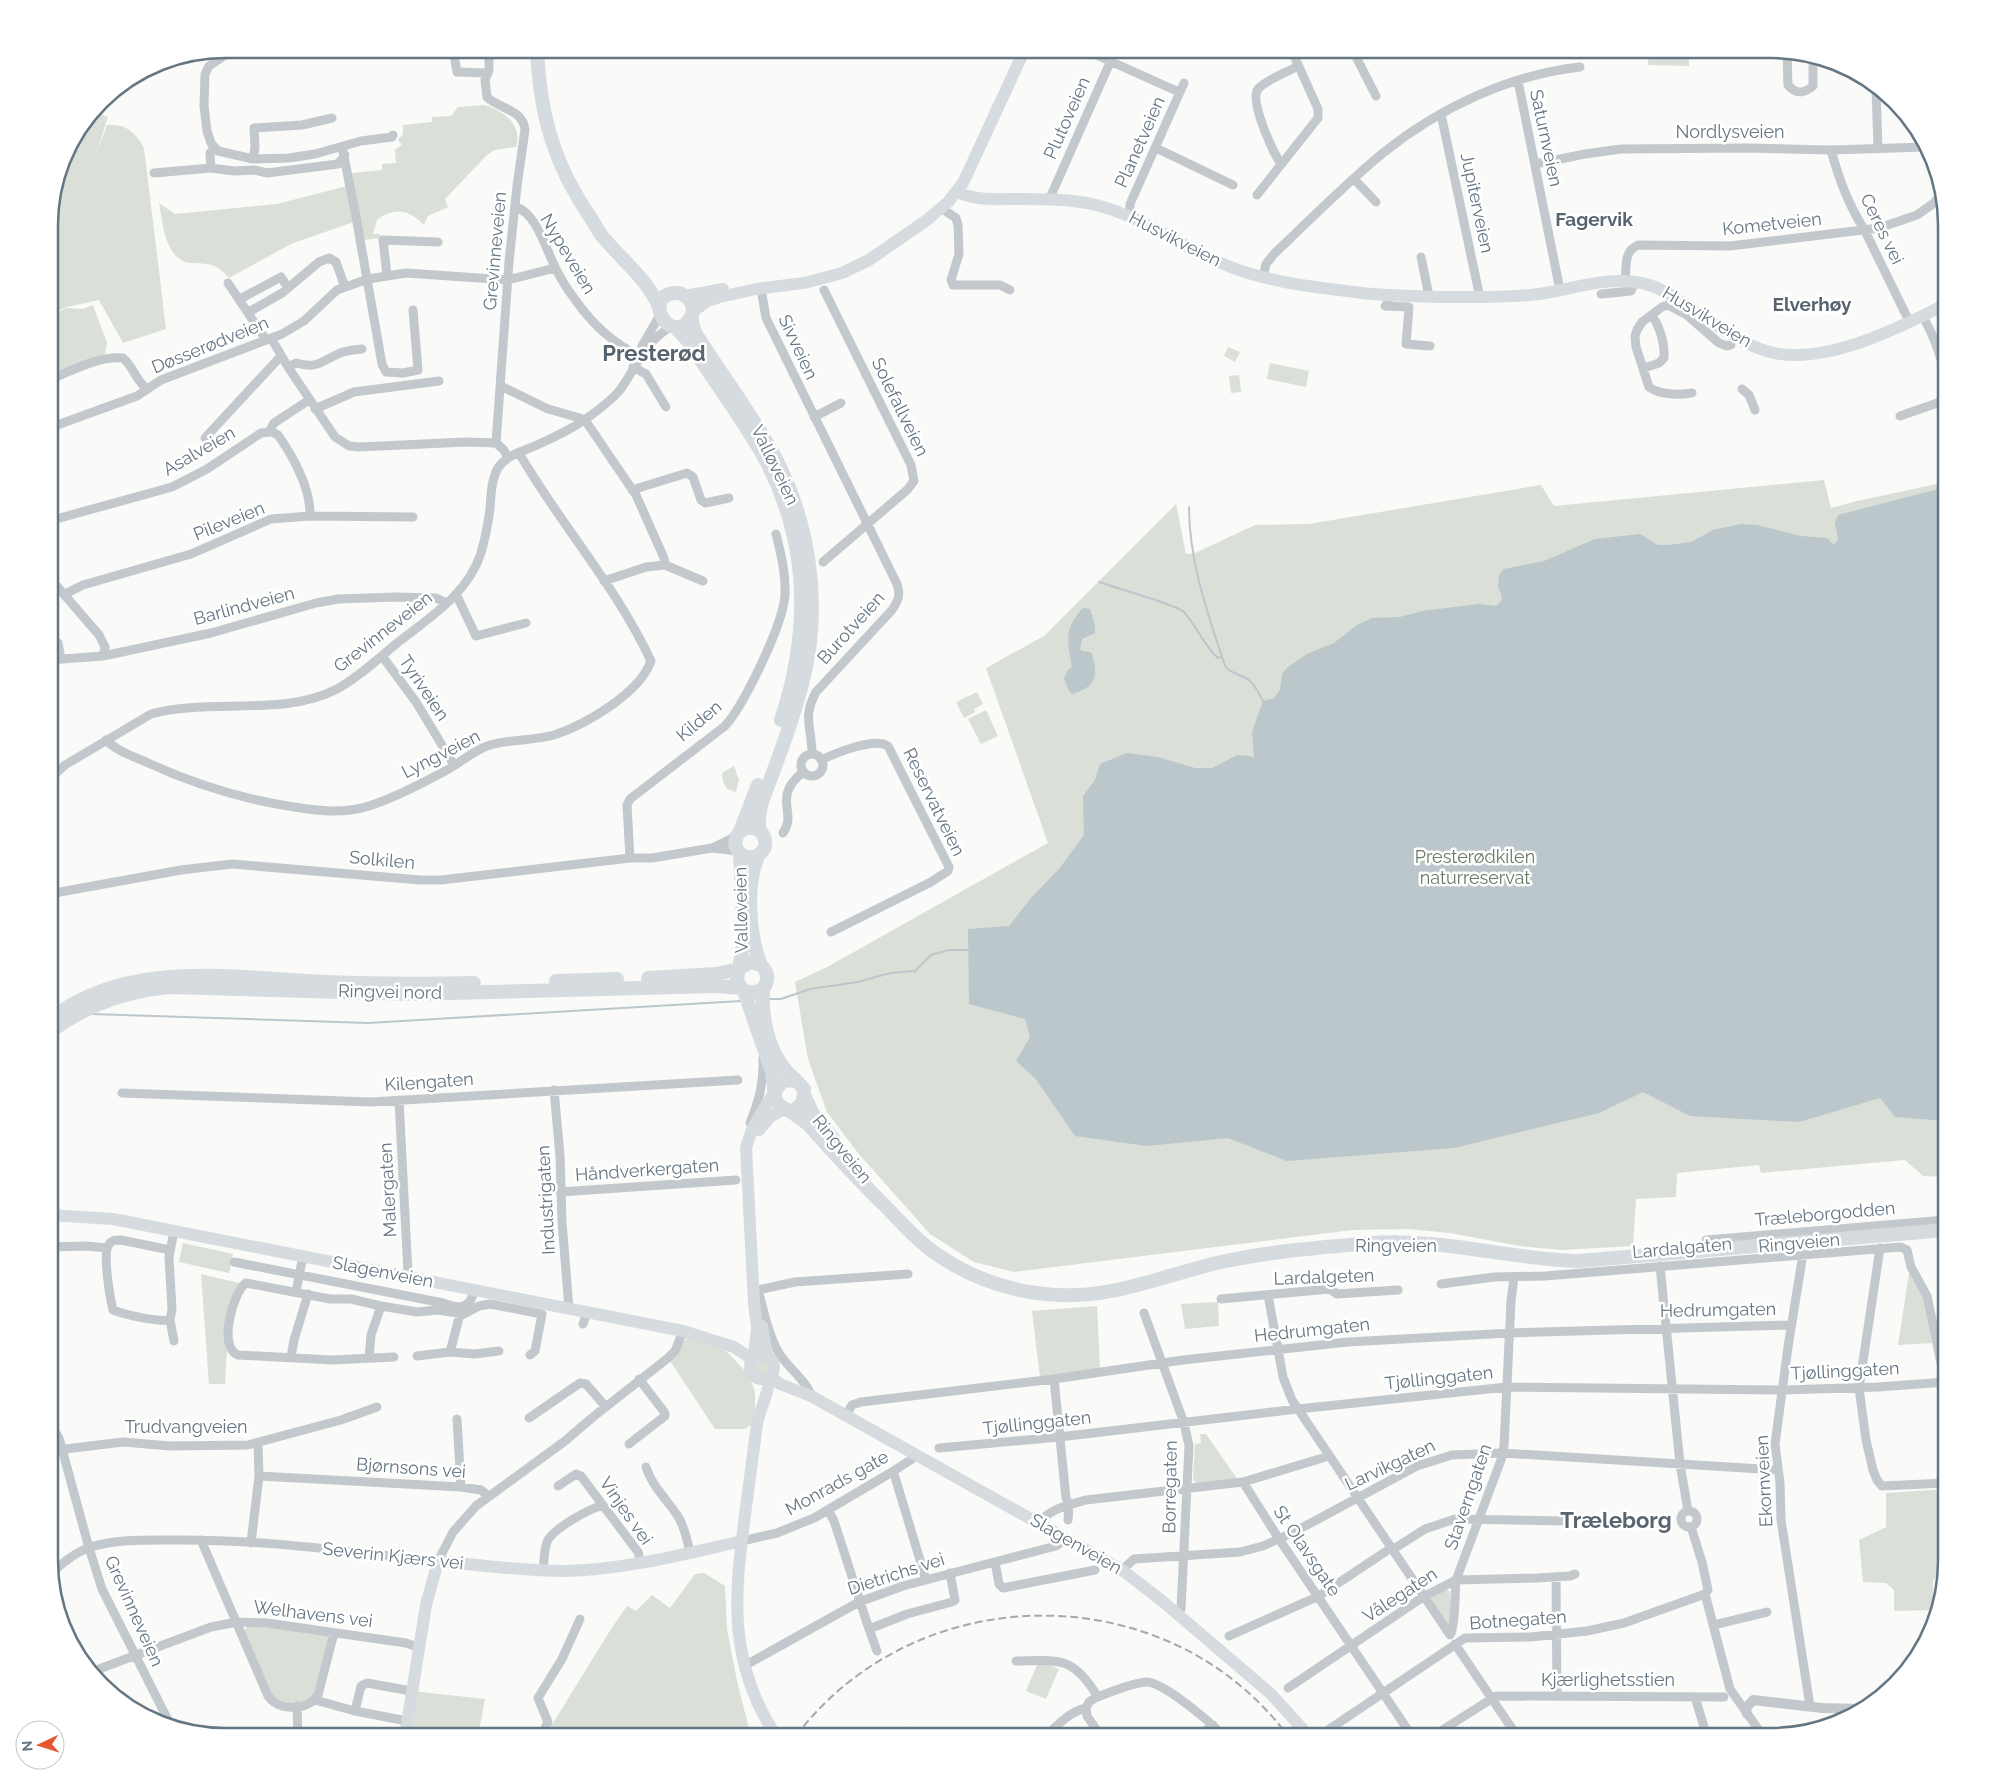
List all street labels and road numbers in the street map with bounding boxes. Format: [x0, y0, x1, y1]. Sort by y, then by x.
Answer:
street label: Plutoveien [1039, 73, 1094, 162]
street label: Saturnveien [1526, 87, 1567, 188]
street label: Planetveien [1110, 93, 1169, 191]
street label: Nordlysveien [1675, 121, 1785, 142]
street label: Jupiterveien [1457, 151, 1498, 255]
street label: Ceres vei [1856, 190, 1909, 268]
street label: Grevinneveien [479, 191, 510, 311]
street label: Husvikveien [1126, 206, 1225, 271]
street label: Kometveien [1721, 208, 1823, 239]
street label: Nypeveien [536, 210, 601, 298]
street label: Husvikveien [1659, 282, 1756, 351]
street label: Sivveien [774, 311, 823, 383]
street label: Døsserødveien [148, 312, 271, 378]
street label: Solefallveien [868, 354, 933, 459]
street label: Asalveien [159, 421, 239, 480]
street label: Valløveien [747, 421, 804, 508]
street label: Pileveien [190, 497, 268, 544]
street label: Barlindveien [191, 582, 297, 629]
street label: Grevinneveien [329, 587, 436, 676]
street label: Burotveien [813, 587, 889, 668]
street label: Tyriveien [395, 651, 454, 724]
street label: Kilden [672, 696, 726, 746]
street label: Lyngveien [398, 725, 484, 782]
street label: Reservatveien [899, 744, 970, 859]
street label: Solkilen [348, 846, 416, 873]
street label: Valløveien [729, 867, 752, 953]
street label: Ringvei nord [338, 980, 442, 1003]
street label: Kilengaten [384, 1068, 474, 1095]
street label: Ringveien [808, 1110, 876, 1187]
street label: Malergaten [375, 1142, 400, 1238]
street label: Industrigaten [532, 1145, 559, 1255]
street label: Håndverkergaten [574, 1154, 720, 1185]
street label: Træleborgodden [1754, 1197, 1896, 1230]
street label: Ringveien [1757, 1228, 1841, 1257]
street label: Lardalgaten [1631, 1233, 1733, 1262]
street label: Ringveien [1355, 1235, 1437, 1256]
street label: Slagenveien [331, 1251, 435, 1292]
street label: Lardalgeten [1273, 1264, 1375, 1289]
street label: Hedrumgaten [1660, 1298, 1776, 1321]
street label: Hedrumgaten [1253, 1313, 1371, 1346]
street label: Tjøllinggaten [1790, 1357, 1900, 1384]
street label: Tjøllinggaten [1384, 1361, 1494, 1394]
street label: Tjøllinggaten [982, 1406, 1092, 1439]
street label: Trudvangveien [124, 1416, 248, 1437]
street label: Ekornveien [1751, 1434, 1776, 1528]
street label: Larvikgaten [1341, 1435, 1438, 1495]
street label: Borregaten [1158, 1440, 1181, 1534]
street label: Staverngaten [1440, 1441, 1495, 1553]
street label: Monrads gate [781, 1445, 892, 1520]
street label: Bjørnsons vei [355, 1453, 467, 1482]
street label: Vinjes vei [595, 1473, 657, 1549]
street label: St Olavsgate [1269, 1501, 1346, 1600]
street label: Slagenveien [1027, 1509, 1126, 1578]
street label: Severin Kjærs vei [321, 1538, 465, 1573]
street label: Dietrichs vei [845, 1548, 947, 1599]
street label: Grevinneveien [101, 1552, 168, 1669]
street label: Vålegaten [1359, 1563, 1441, 1626]
street label: Welhavens vei [252, 1596, 374, 1631]
street label: Botnegaten [1469, 1606, 1567, 1633]
street label: Kjærlighetsstien [1541, 1669, 1675, 1690]

